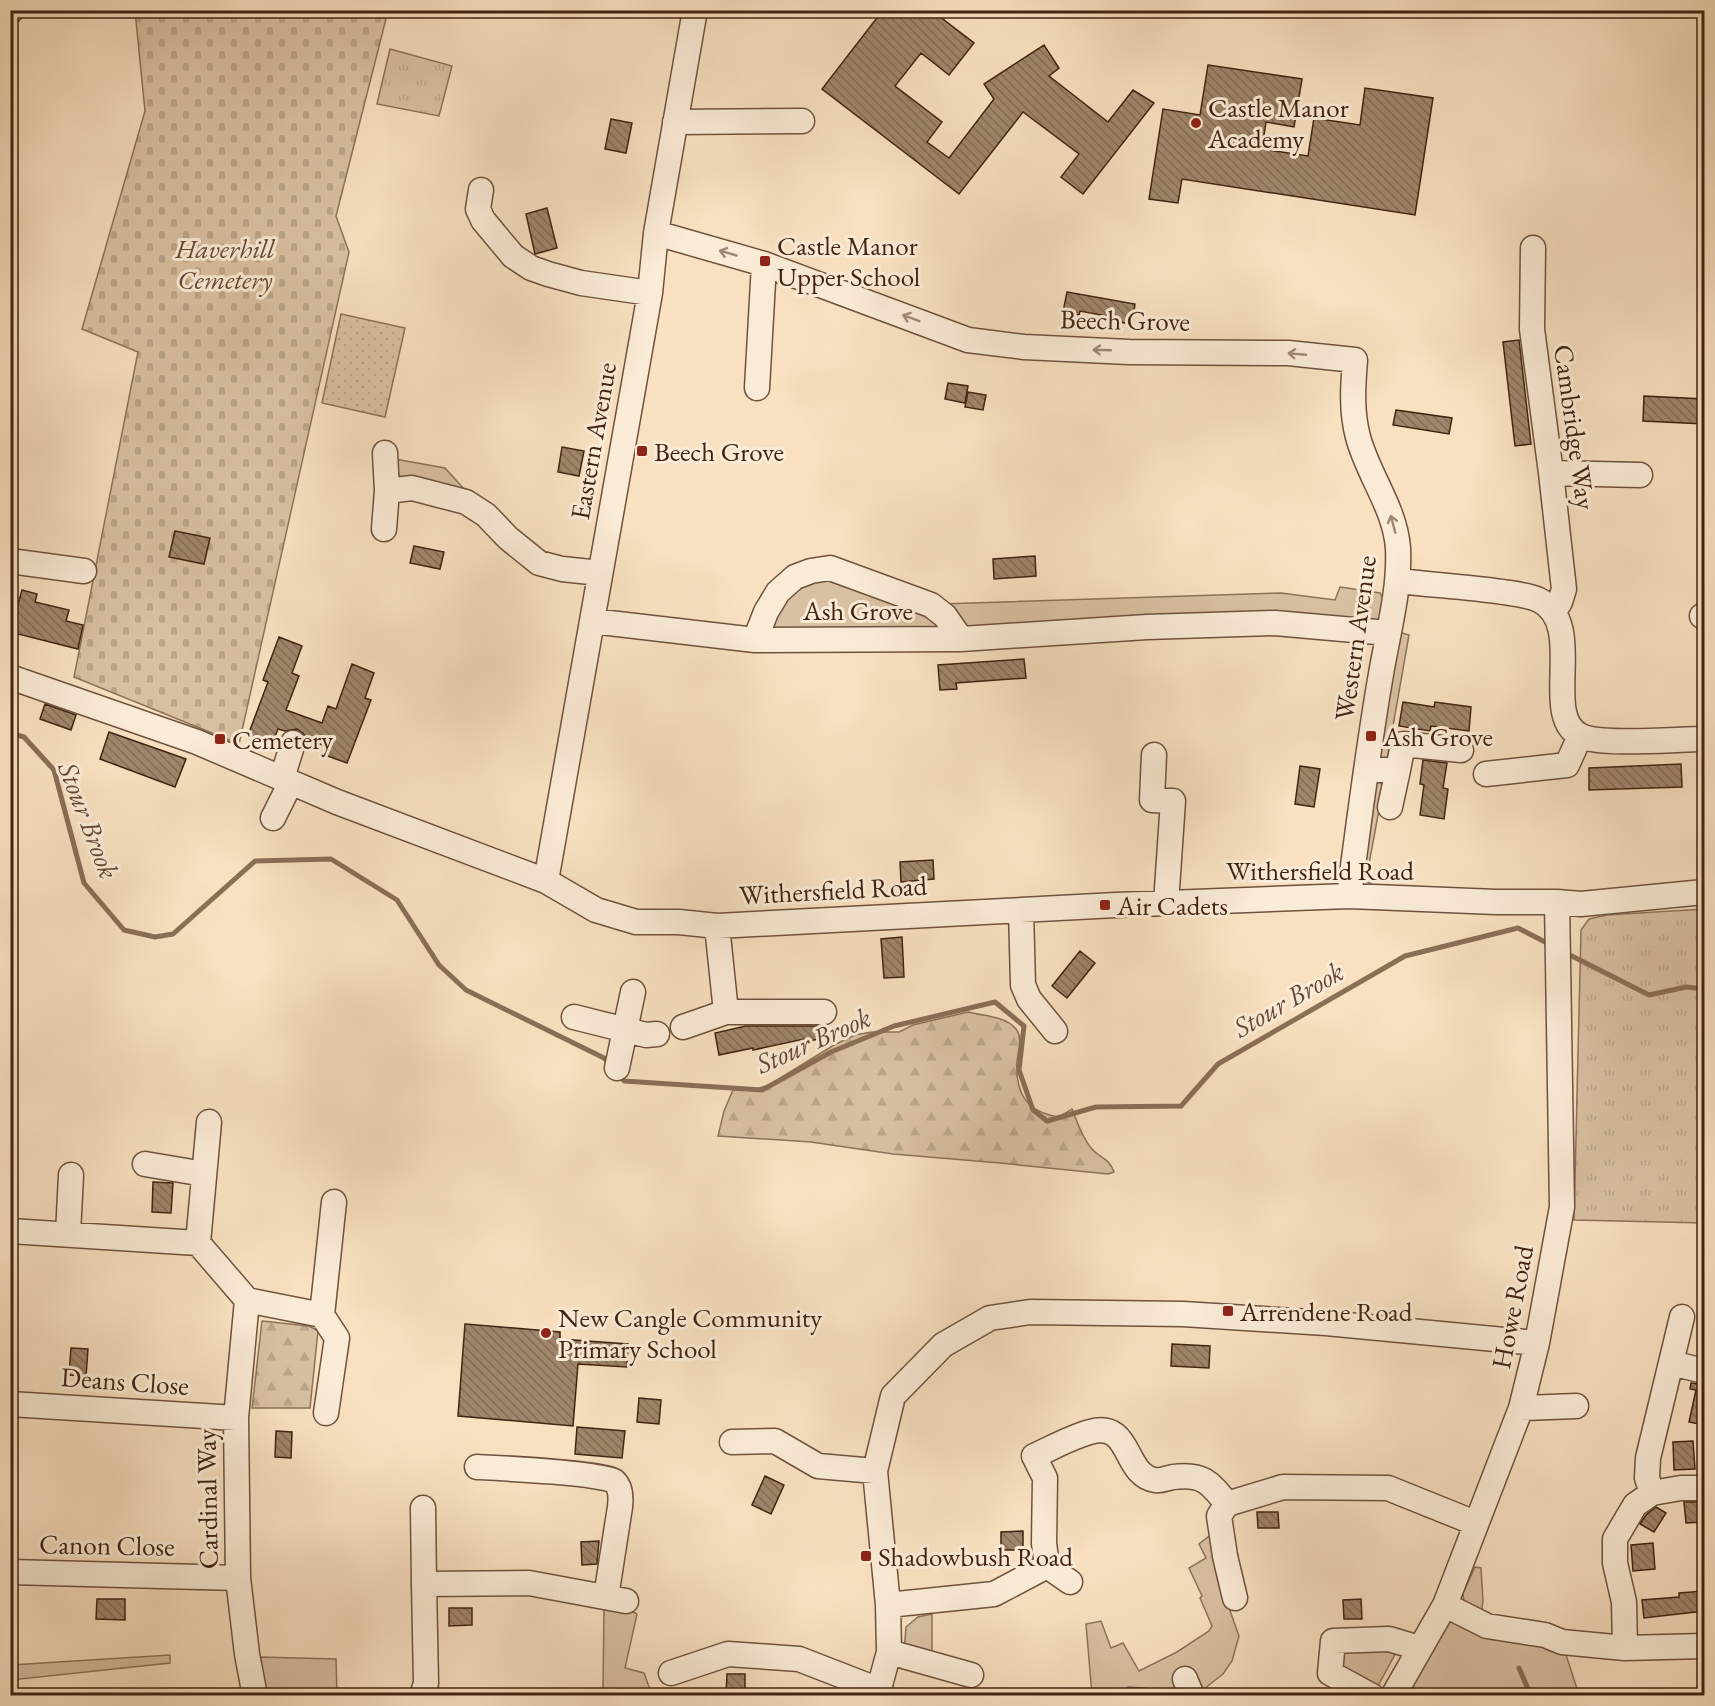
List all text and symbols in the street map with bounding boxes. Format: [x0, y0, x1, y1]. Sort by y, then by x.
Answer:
place label: Castle Manor Academy [1207, 90, 1349, 156]
marker: Castle Manor Academy [1189, 116, 1203, 130]
place label: Castle Manor Upper School [777, 228, 920, 294]
park label: Haverhill Cemetery [174, 231, 276, 297]
one-way arrow [718, 247, 737, 258]
marker: Castle Manor Upper School [758, 254, 772, 268]
street label: Beech Grove [1060, 301, 1190, 339]
one-way arrow [902, 312, 921, 323]
street label: Cambridge Way [1546, 342, 1604, 512]
one-way arrow [1092, 345, 1112, 356]
one-way arrow [1287, 348, 1307, 359]
street label: Eastern Avenue [562, 360, 624, 522]
place label: Beech Grove [654, 434, 784, 469]
marker: Beech Grove [635, 444, 649, 458]
one-way arrow [1387, 514, 1398, 533]
street label: Western Avenue [1326, 553, 1384, 723]
street label: Ash Grove [802, 593, 913, 628]
place label: Ash Grove [1382, 719, 1493, 754]
place label: Cemetery [232, 722, 333, 757]
marker: Ash Grove [1364, 729, 1378, 743]
marker: Cemetery [213, 732, 227, 746]
water label: Stour Brook [50, 756, 128, 884]
street label: Withersfield Road [1226, 853, 1414, 888]
street label: Withersfield Road [738, 868, 928, 912]
place label: Air Cadets [1116, 888, 1228, 923]
marker: Air Cadets [1098, 898, 1112, 912]
water label: Stour Brook [1225, 953, 1350, 1046]
water label: Stour Brook [749, 999, 876, 1082]
street label: Howe Road [1483, 1242, 1541, 1372]
place label: Arrendene Road [1239, 1294, 1413, 1329]
place label: New Cangle Community Primary School [558, 1300, 822, 1366]
marker: Arrendene Road [1221, 1304, 1235, 1318]
marker: New Cangle Community Primary School [539, 1326, 553, 1340]
street label: Deans Close [60, 1359, 190, 1403]
street label: Cardinal Way [188, 1428, 226, 1570]
street label: Canon Close [39, 1526, 175, 1564]
place label: Shadowbush Road [878, 1539, 1073, 1574]
marker: Shadowbush Road [859, 1549, 873, 1563]

